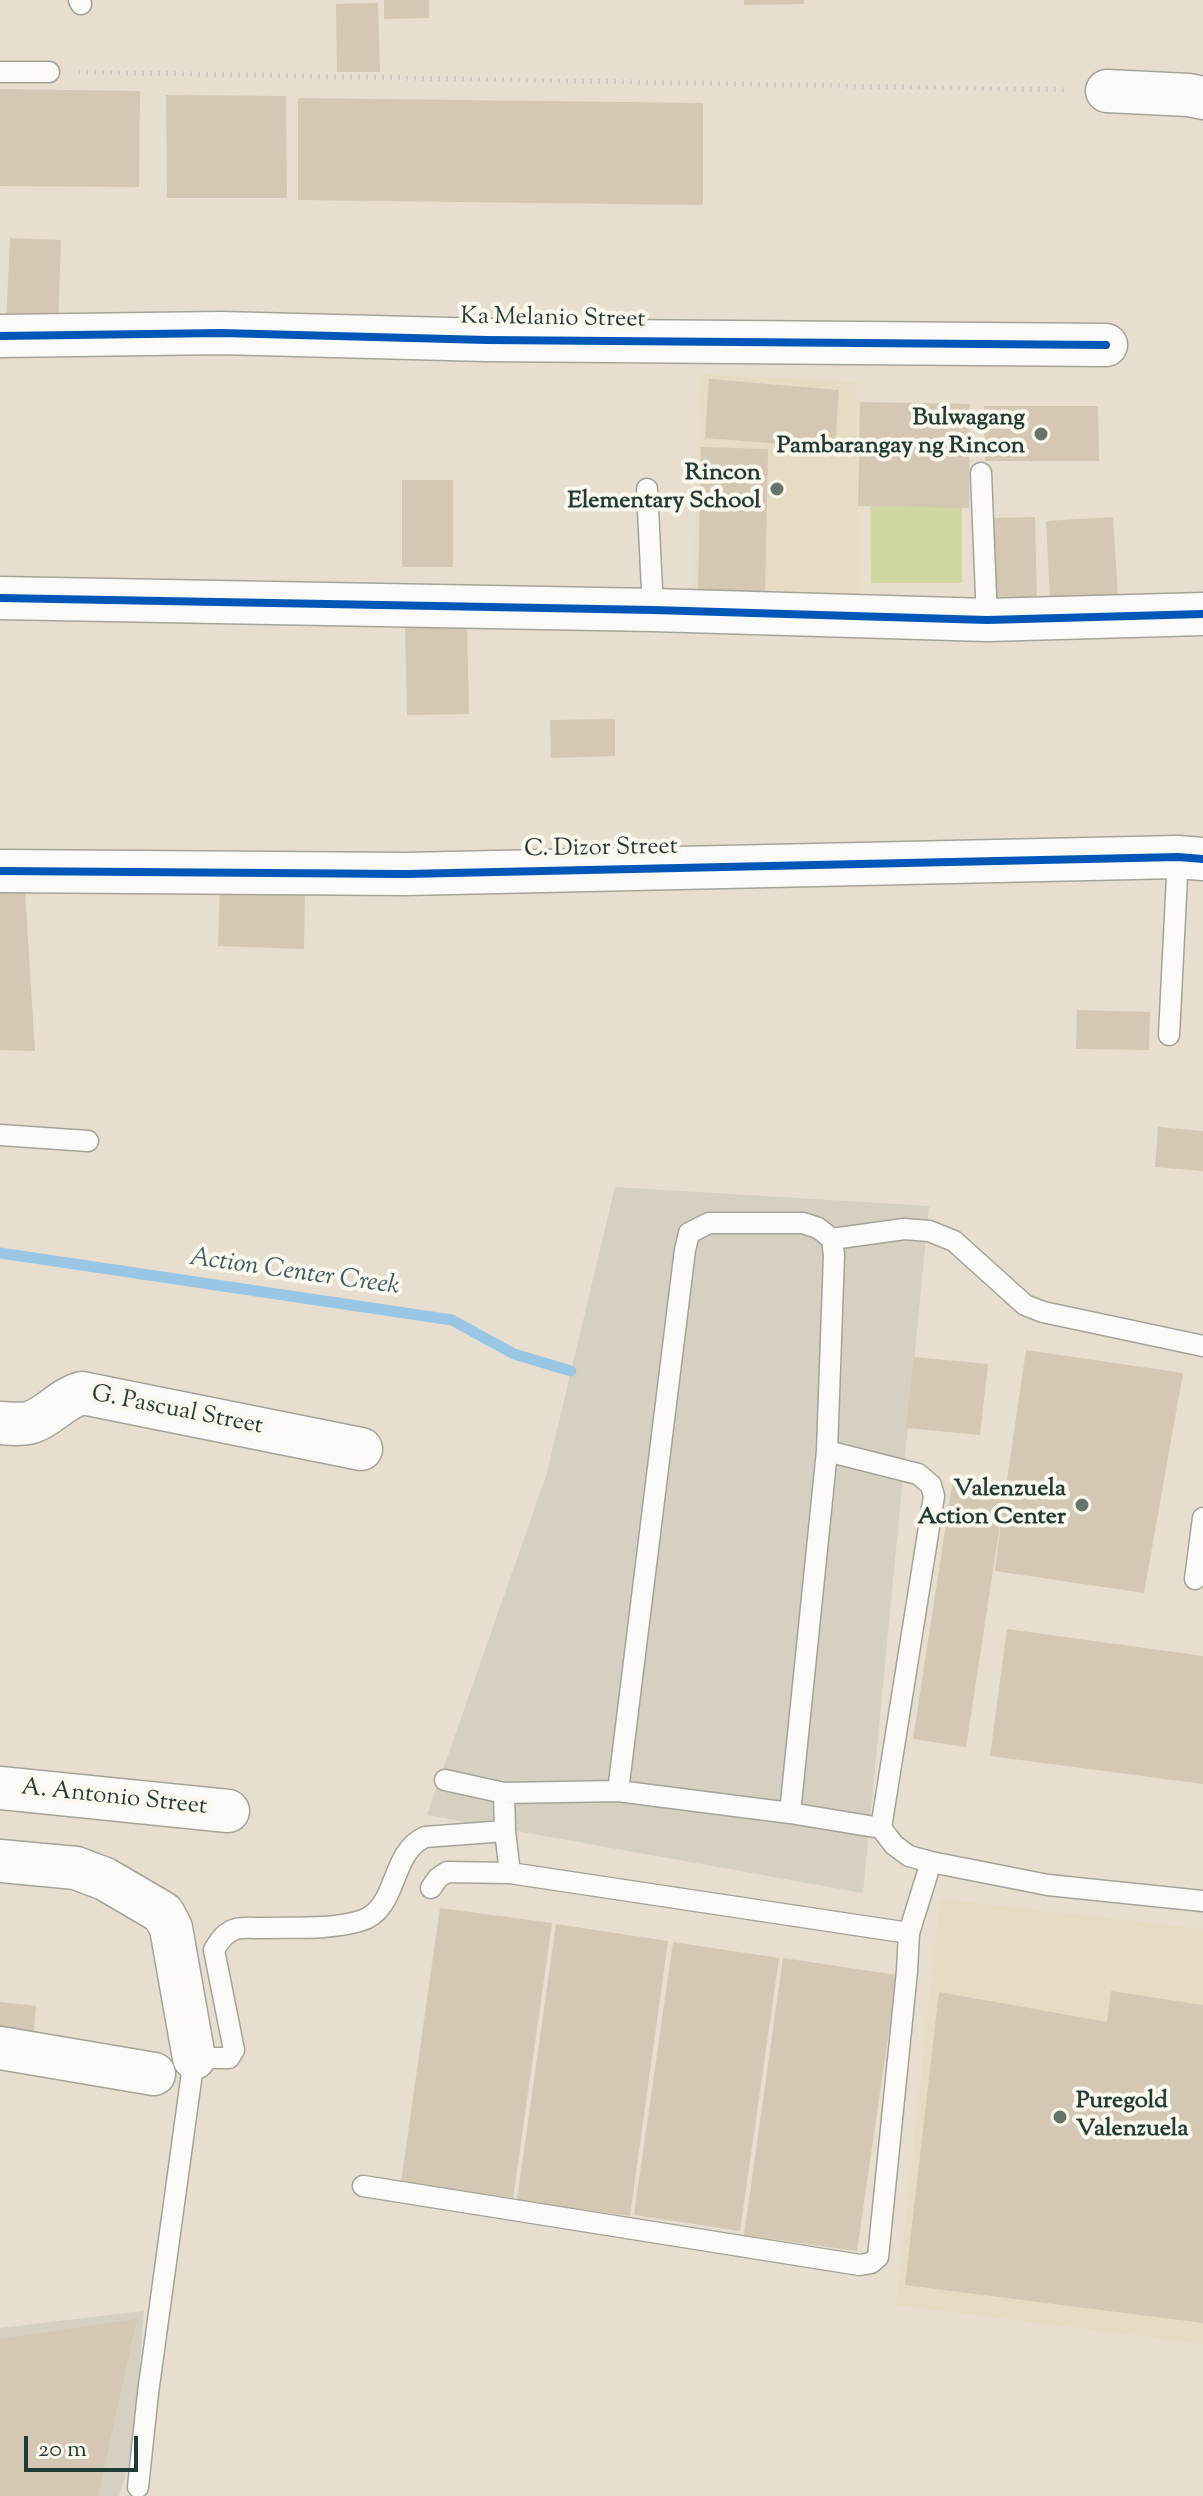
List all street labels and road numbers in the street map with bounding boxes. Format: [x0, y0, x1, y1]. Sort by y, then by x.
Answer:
street label: Ka Melanio Street [460, 304, 646, 336]
street label: C. Dizor Street [524, 834, 678, 866]
street label: G. Pascual Street [89, 1381, 265, 1443]
street label: A. Antonio Street [20, 1775, 208, 1823]

